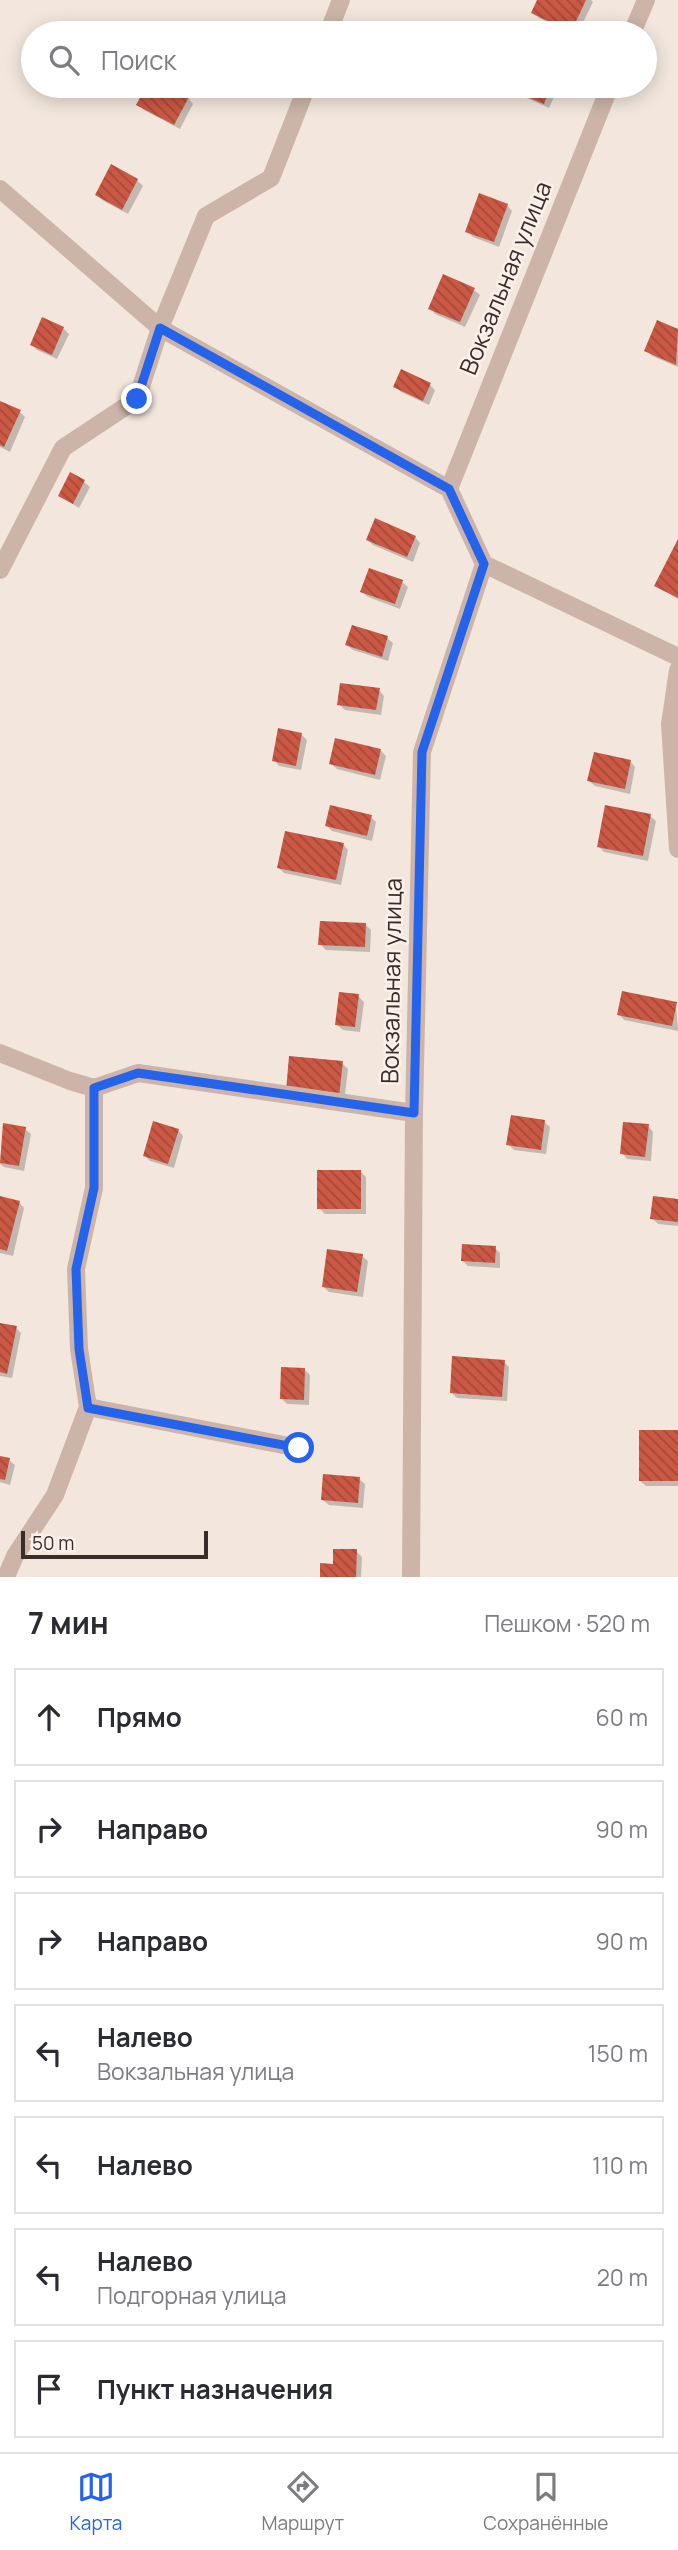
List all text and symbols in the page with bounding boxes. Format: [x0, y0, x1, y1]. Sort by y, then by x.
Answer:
search box [21, 21, 657, 98]
icon: search [45, 41, 83, 79]
text: Поиск [101, 42, 176, 78]
street label: Вокзальная улица [451, 176, 558, 379]
route end [121, 383, 152, 414]
street label: Вокзальная улица [372, 878, 409, 1084]
route start [283, 1432, 314, 1463]
scale bar [21, 1528, 208, 1560]
text: 50 m [32, 1530, 74, 1556]
text: 7 мин [28, 1602, 109, 1643]
text: Пешком · 520 m [484, 1607, 650, 1639]
icon: ahead [30, 1698, 68, 1736]
text: Прямо [97, 1699, 182, 1735]
text: 60 m [596, 1701, 648, 1733]
icon: right [30, 1810, 68, 1848]
text: Направо [97, 1811, 208, 1847]
text: 90 m [596, 1813, 648, 1845]
icon: right [30, 1922, 68, 1960]
text: Направо [97, 1923, 208, 1959]
text: 90 m [596, 1925, 648, 1957]
text: Налево [97, 2019, 193, 2055]
icon: left [30, 2034, 68, 2072]
text: 150 m [588, 2037, 648, 2069]
text: Вокзальная улица [97, 2055, 294, 2087]
icon: left [30, 2146, 68, 2184]
text: Налево [97, 2147, 193, 2183]
text: 110 m [592, 2149, 648, 2181]
text: Налево [97, 2243, 193, 2279]
icon: left [30, 2258, 68, 2296]
text: 20 m [597, 2261, 648, 2293]
text: Подгорная улица [97, 2279, 287, 2311]
icon: arrive [30, 2370, 68, 2408]
text: Пункт назначения [97, 2371, 333, 2407]
tab: Карта [70, 2468, 122, 2536]
tab: Маршрут [262, 2468, 344, 2536]
tab: Сохранённые [483, 2468, 608, 2536]

